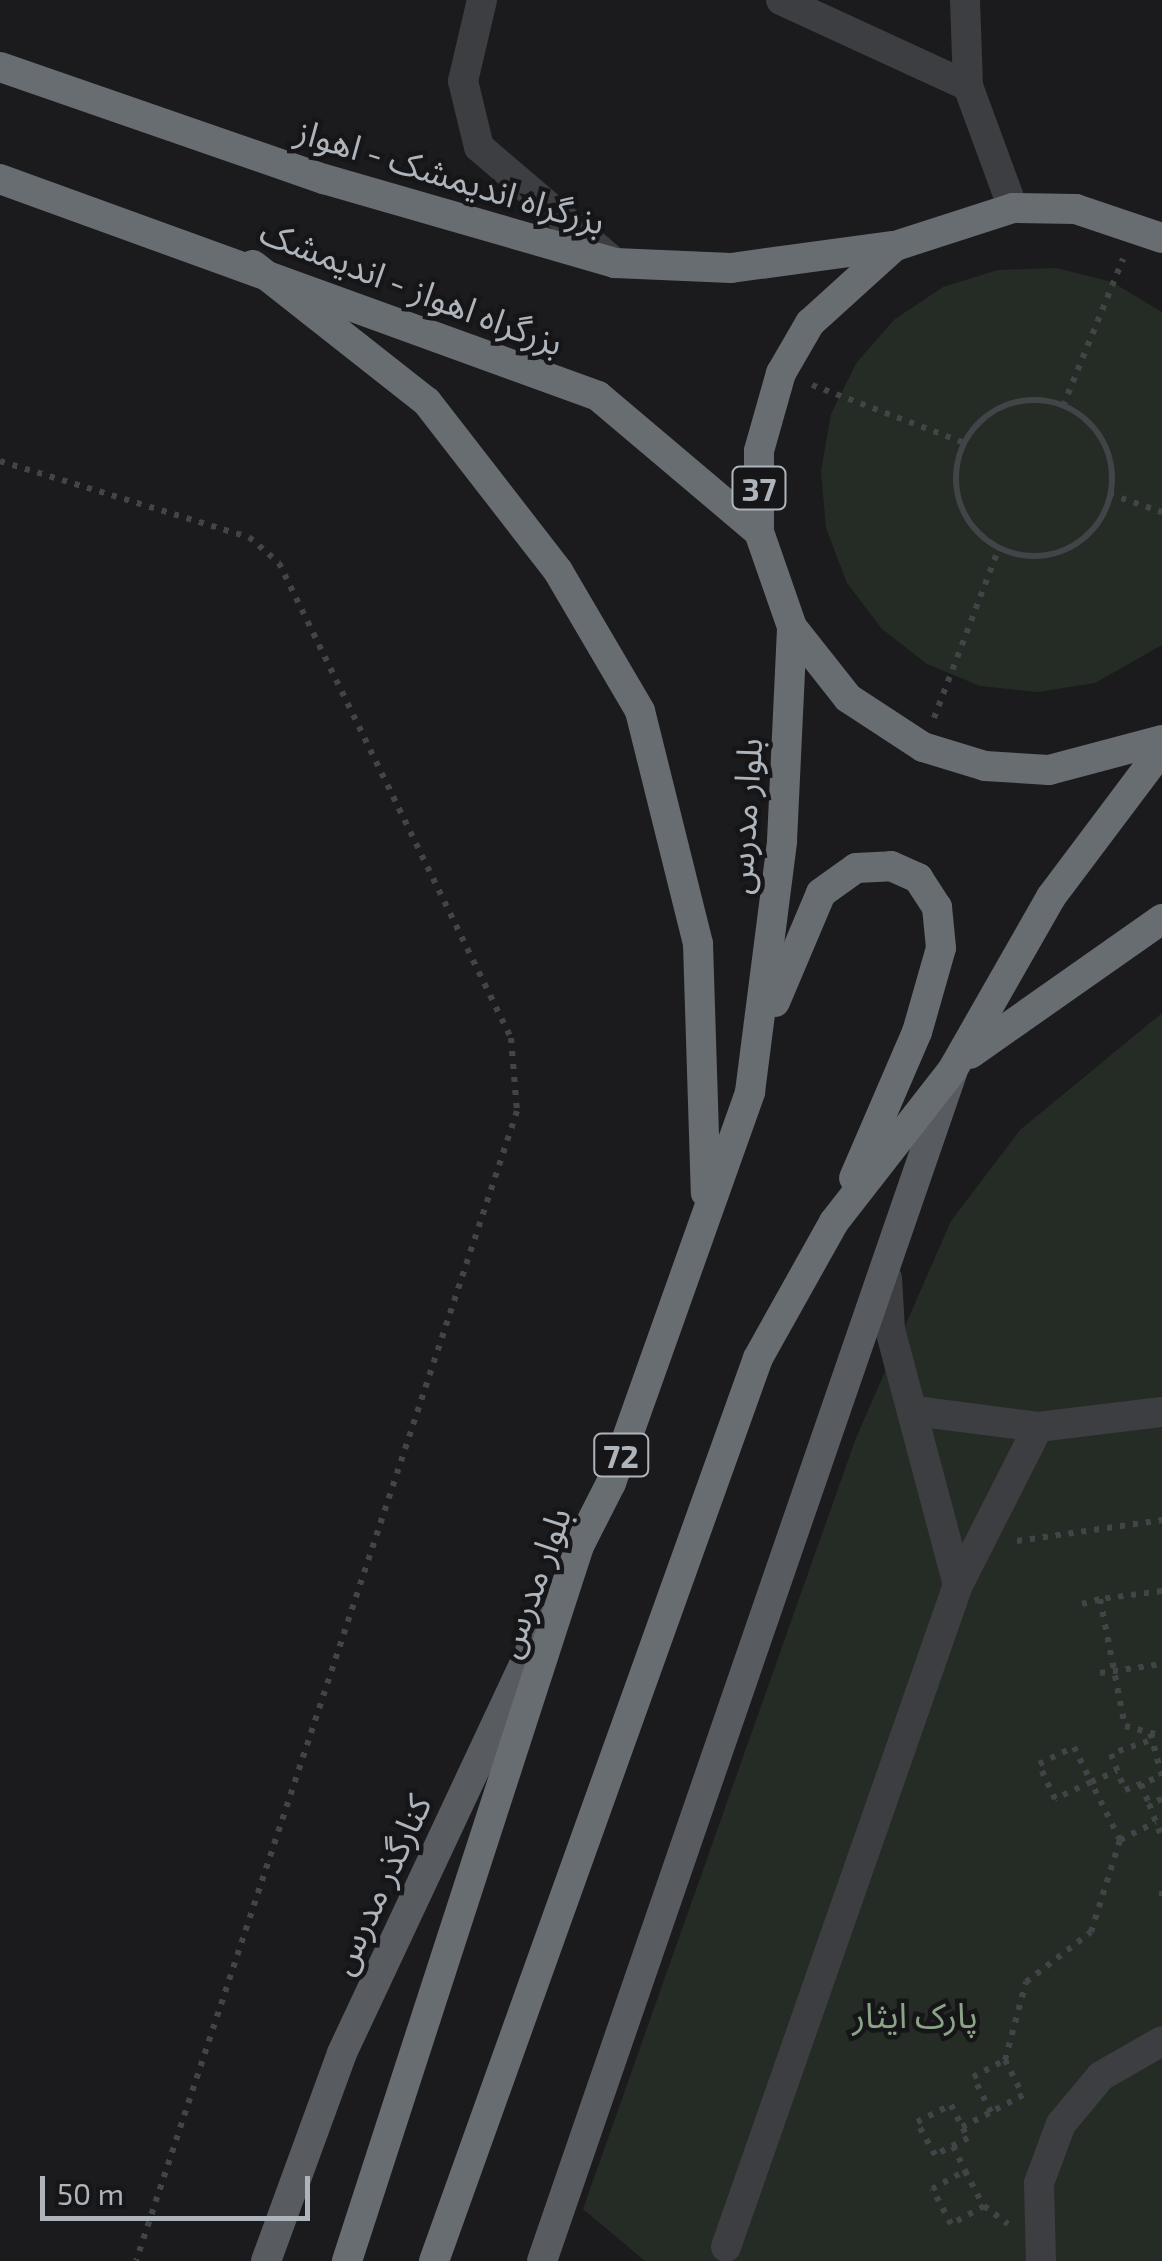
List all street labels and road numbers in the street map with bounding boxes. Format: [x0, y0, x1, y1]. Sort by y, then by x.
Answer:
street label: بزرگراه اندیمشک - اهواز [291, 108, 611, 242]
street label: بزرگراه اهواز - اندیمشک [255, 209, 569, 363]
road number: 37 [729, 461, 789, 515]
street label: بلوار مدرس [717, 736, 769, 896]
road number: 72 [591, 1428, 651, 1482]
street label: بلوار مدرس [485, 1501, 579, 1663]
street label: کنارگذر مدرس [319, 1788, 439, 1980]

